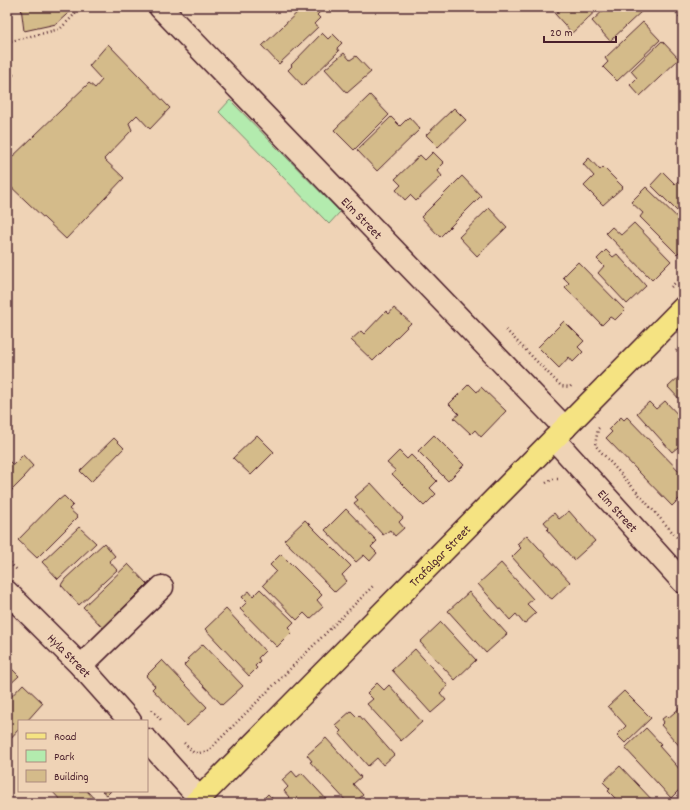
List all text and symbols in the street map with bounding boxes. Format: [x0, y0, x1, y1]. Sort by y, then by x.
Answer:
scale bar [544, 18, 616, 44]
text: 20 m [550, 25, 573, 42]
street label: Elm Street [336, 194, 386, 245]
street label: Elm Street [592, 486, 641, 538]
street label: Trafalgar Street [406, 521, 477, 593]
street label: Hyla Street [42, 630, 94, 683]
legend [18, 720, 148, 792]
text: Road [54, 729, 76, 746]
text: Park [54, 749, 75, 766]
text: Building [54, 769, 89, 786]

